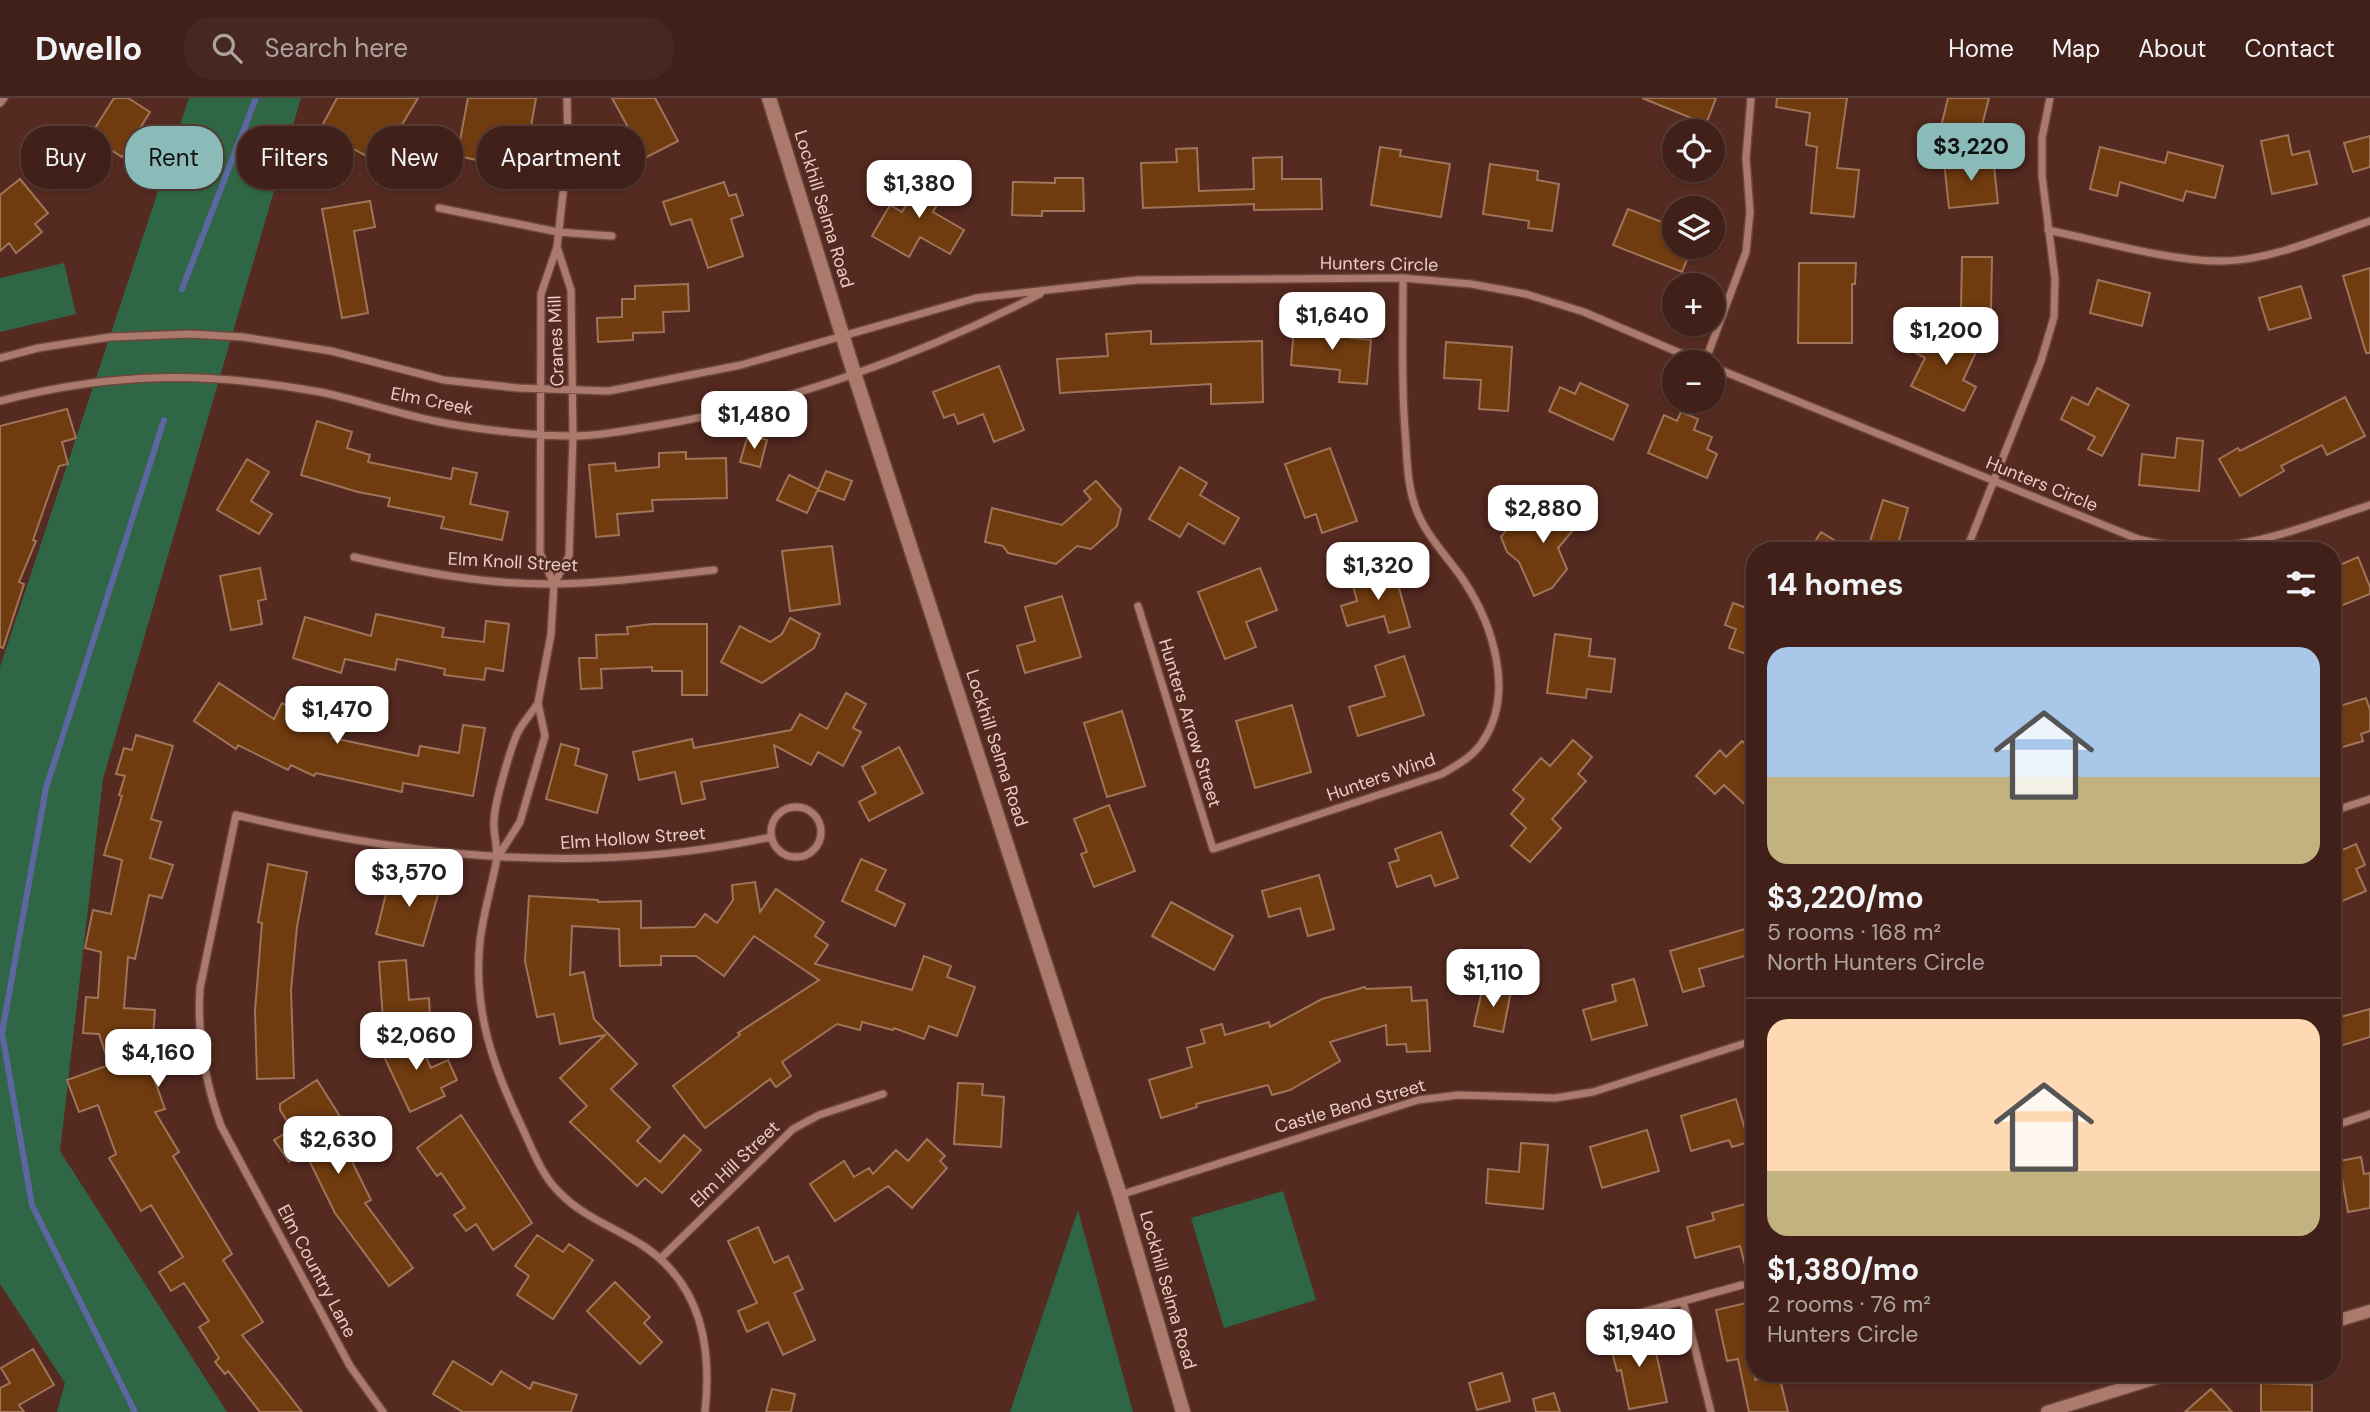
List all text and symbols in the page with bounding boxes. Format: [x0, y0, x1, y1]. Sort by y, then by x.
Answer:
search box [184, 17, 674, 80]
text: Dwello [35, 27, 142, 70]
icon: search [208, 29, 246, 67]
text: Search here [264, 31, 408, 65]
text: Home [1948, 33, 2014, 64]
text: Map [2052, 33, 2100, 64]
text: About [2138, 33, 2207, 64]
text: Contact [2245, 33, 2335, 64]
map controls [1662, 119, 1725, 413]
button: locate [1662, 119, 1725, 182]
pin: $3,220 [1914, 123, 2028, 183]
chip: Buy [21, 126, 111, 189]
chip: Rent [125, 126, 223, 189]
chip: Filters [237, 126, 353, 189]
chip: New [367, 126, 463, 189]
chip: Apartment [477, 126, 645, 189]
street label: Lockhill Selma Road [789, 127, 859, 291]
text: $3,220 [1933, 131, 2009, 161]
pin: $1,380 [862, 160, 976, 220]
text: $1,380 [883, 168, 955, 198]
button: layers [1662, 196, 1725, 259]
street label: Hunters Circle [1320, 251, 1438, 277]
button: + [1662, 273, 1725, 336]
pin: $1,640 [1275, 292, 1389, 352]
street label: Cranes Mill [542, 295, 570, 387]
text: $1,640 [1295, 300, 1369, 330]
pin: $1,200 [1889, 308, 2003, 367]
text: $1,200 [1909, 315, 1983, 345]
button: − [1662, 350, 1725, 413]
street label: Elm Creek [389, 381, 475, 421]
pin: $1,480 [697, 392, 811, 451]
text: $1,480 [717, 399, 791, 429]
street label: Hunters Circle [1983, 451, 2101, 517]
pin: $2,880 [1486, 486, 1600, 545]
text: $2,880 [1504, 493, 1582, 523]
pin: $1,320 [1321, 542, 1435, 602]
street label: Elm Knoll Street [447, 547, 579, 577]
text: $1,320 [1342, 550, 1414, 580]
text: 14 homes [1767, 565, 1904, 604]
icon: filters [2282, 565, 2320, 603]
street label: Hunters Arrow Street [1153, 636, 1227, 810]
street label: Lockhill Selma Road [960, 666, 1034, 830]
pin: $1,470 [280, 686, 394, 746]
icon: home [1981, 692, 2107, 818]
text: $1,470 [301, 694, 373, 724]
street label: Hunters Wind [1323, 747, 1439, 807]
street label: Elm Hollow Street [559, 821, 707, 855]
pin: $3,570 [352, 850, 466, 909]
text: $3,570 [371, 857, 447, 887]
text: $3,220/mo [1767, 878, 1924, 917]
text: 5 rooms · 168 m² [1767, 917, 1941, 947]
text: North Hunters Circle [1767, 947, 1985, 977]
pin: $1,110 [1436, 950, 1550, 1009]
text: $1,110 [1463, 957, 1523, 987]
pin: $2,060 [359, 1012, 473, 1072]
text: $2,060 [376, 1020, 456, 1050]
pin: $4,160 [101, 1030, 215, 1089]
text: $4,160 [121, 1037, 195, 1067]
icon: home [1981, 1064, 2107, 1190]
street label: Castle Bend Street [1272, 1073, 1428, 1139]
street label: Elm Hill Street [685, 1115, 785, 1213]
pin: $2,630 [281, 1116, 395, 1176]
text: $2,630 [299, 1124, 377, 1154]
street label: Elm Country Lane [272, 1200, 362, 1342]
street label: Lockhill Selma Road [1134, 1208, 1202, 1372]
text: $1,380/mo [1767, 1250, 1919, 1289]
text: 2 rooms · 76 m² [1767, 1289, 1931, 1319]
pin: $1,940 [1582, 1310, 1696, 1369]
text: $1,940 [1602, 1317, 1676, 1347]
text: Hunters Circle [1767, 1319, 1918, 1349]

